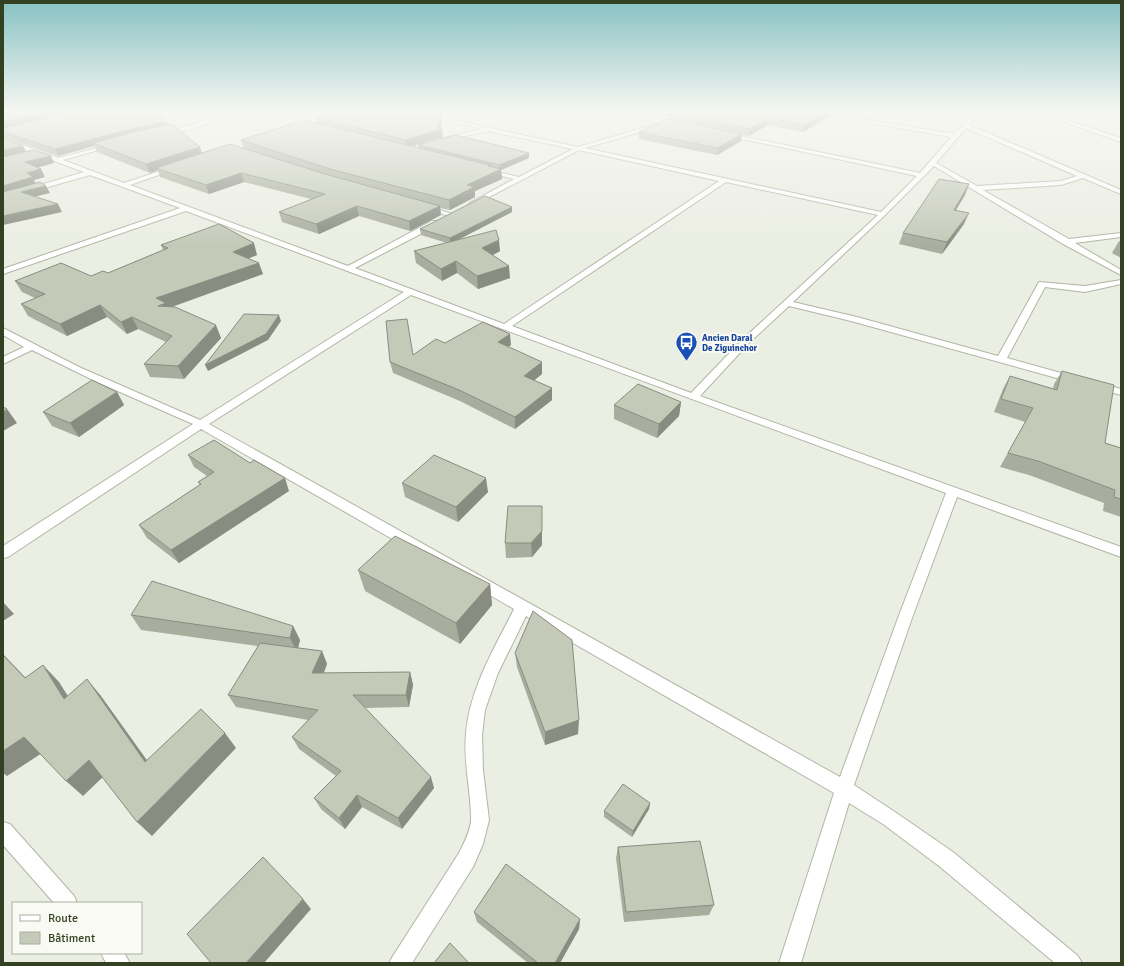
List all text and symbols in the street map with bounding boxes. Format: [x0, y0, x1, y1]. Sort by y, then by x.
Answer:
bus stop icon: Ancien Daral De Ziguinchor [674, 330, 700, 363]
place label: Ancien Daral De Ziguinchor [702, 333, 758, 354]
legend [12, 902, 142, 954]
text: Route [48, 911, 78, 926]
text: Bâtiment [48, 931, 95, 946]

